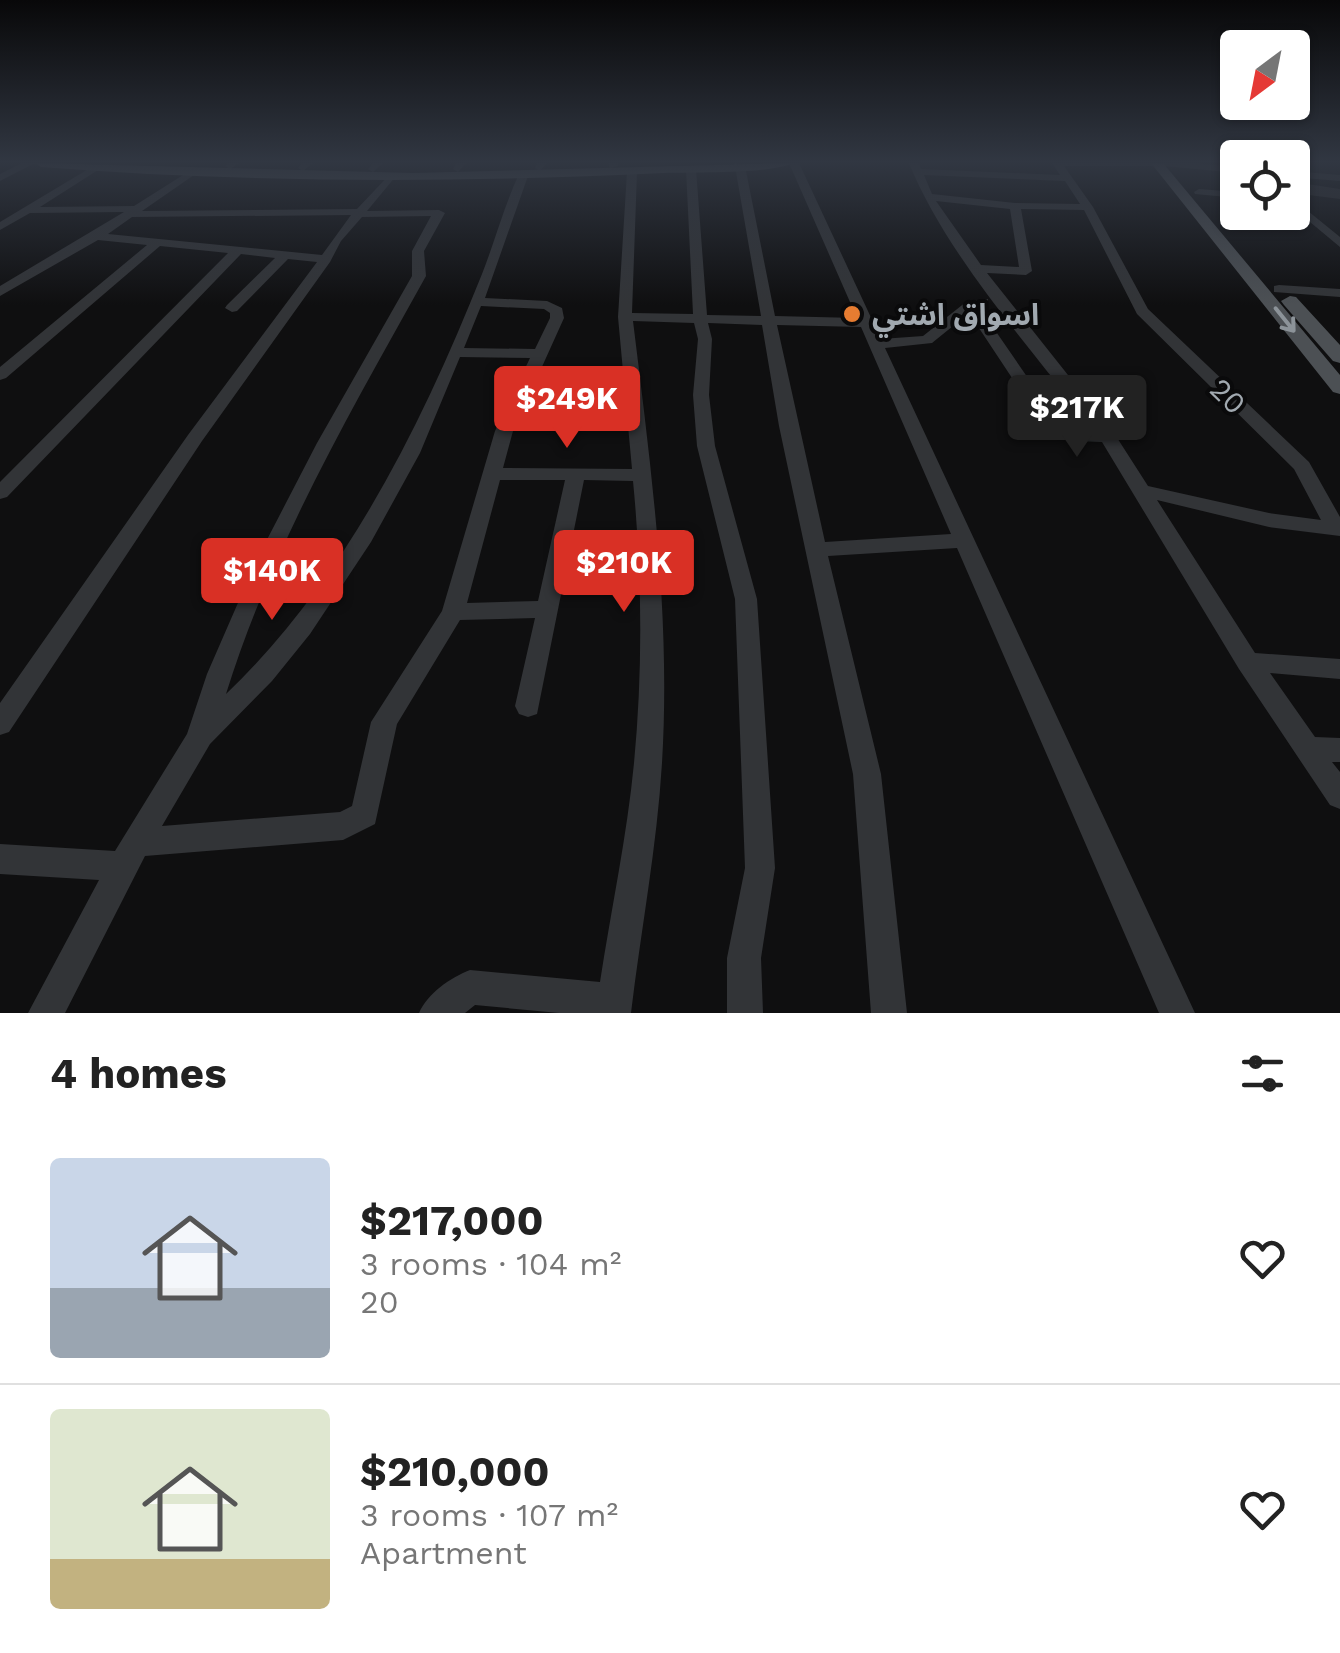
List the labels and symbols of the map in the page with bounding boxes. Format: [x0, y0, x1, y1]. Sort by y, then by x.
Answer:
north arrow [1220, 30, 1310, 120]
place label: اسواق اشتي [872, 297, 1039, 338]
marker: اسواق اشتي [841, 303, 863, 325]
one-way arrow [1274, 306, 1295, 333]
pin: $249K [497, 366, 637, 451]
street label: 20 [1203, 371, 1253, 421]
pin: $217K [1007, 375, 1147, 460]
pin: $210K [554, 530, 694, 615]
pin: $140K [202, 538, 342, 623]

